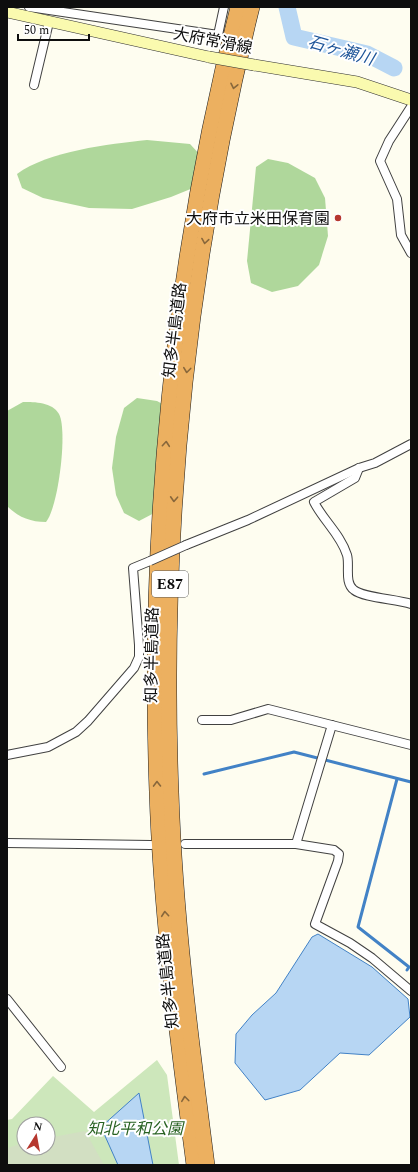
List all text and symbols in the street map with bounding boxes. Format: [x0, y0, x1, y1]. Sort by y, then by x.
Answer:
scale bar [18, 16, 89, 42]
text: 50 m [24, 21, 49, 40]
street label: 大府常滑線 [171, 22, 254, 60]
water label: 石ヶ瀬川 [304, 29, 379, 73]
one-way arrow [230, 83, 238, 89]
place label: 大府市立米田保育園 [186, 207, 330, 231]
marker: 大府市立米田保育園 [333, 213, 343, 223]
one-way arrow [201, 238, 210, 244]
street label: 知多半島道路 [157, 281, 193, 379]
one-way arrow [182, 367, 191, 373]
one-way arrow [162, 441, 171, 447]
one-way arrow [170, 496, 179, 502]
road number: E87 [152, 571, 188, 597]
street label: 知多半島道路 [139, 607, 165, 703]
one-way arrow [153, 781, 161, 787]
one-way arrow [161, 911, 170, 917]
street label: 知多半島道路 [151, 932, 185, 1030]
one-way arrow [181, 1096, 190, 1102]
north arrow [16, 1116, 56, 1156]
text: N [32, 1117, 44, 1136]
park label: 知北平和公園 [87, 1117, 185, 1141]

